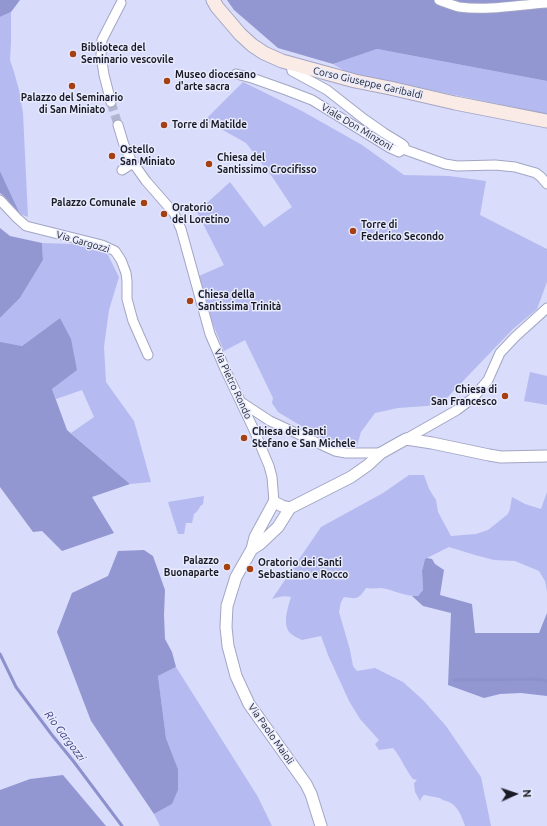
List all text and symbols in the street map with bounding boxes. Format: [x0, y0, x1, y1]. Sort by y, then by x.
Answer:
place label: Biblioteca del Seminario vescovile [81, 42, 174, 66]
marker: Biblioteca del Seminario vescovile [68, 49, 78, 59]
street label: Corso Giuseppe Garibaldi [312, 65, 424, 101]
place label: Museo diocesano d'arte sacra [175, 69, 256, 92]
marker: Museo diocesano d'arte sacra [162, 76, 172, 86]
marker: Palazzo del Seminario di San Miniato [67, 81, 77, 91]
place label: Palazzo del Seminario di San Miniato [21, 92, 123, 116]
street label: Viale Don Minzoni [319, 101, 395, 153]
place label: Torre di Matilde [172, 119, 247, 131]
marker: Torre di Matilde [159, 120, 169, 130]
place label: Ostello San Miniato [120, 144, 175, 168]
marker: Ostello San Miniato [107, 151, 117, 161]
place label: Chiesa del Santissimo Crocifisso [217, 152, 317, 176]
marker: Chiesa del Santissimo Crocifisso [204, 159, 214, 169]
place label: Palazzo Comunale [51, 197, 136, 209]
marker: Palazzo Comunale [139, 198, 149, 208]
place label: Oratorio del Loretino [172, 202, 229, 226]
marker: Oratorio del Loretino [159, 209, 169, 219]
place label: Torre di Federico Secondo [361, 219, 444, 242]
marker: Torre di Federico Secondo [348, 226, 358, 236]
street label: Via Gargozzi [55, 229, 111, 255]
place label: Chiesa della Santissima Trinità [198, 289, 281, 312]
marker: Chiesa della Santissima Trinità [185, 296, 195, 306]
street label: Via Pietro Rondo [212, 347, 254, 421]
place label: Chiesa di San Francesco [431, 384, 497, 408]
marker: Chiesa di San Francesco [500, 391, 510, 401]
place label: Chiesa dei Santi Stefano e San Michele [252, 426, 356, 450]
marker: Chiesa dei Santi Stefano e San Michele [239, 433, 249, 443]
place label: Palazzo Buonaparte [164, 555, 219, 578]
place label: Oratorio dei Santi Sebastiano e Rocco [258, 557, 348, 580]
marker: Palazzo Buonaparte [222, 562, 232, 572]
marker: Oratorio dei Santi Sebastiano e Rocco [245, 564, 255, 574]
street label: Via Paolo Maioli [246, 701, 296, 767]
water label: Rio Gargozzi [42, 708, 88, 764]
north arrow [495, 774, 535, 814]
text: N [521, 789, 533, 798]

